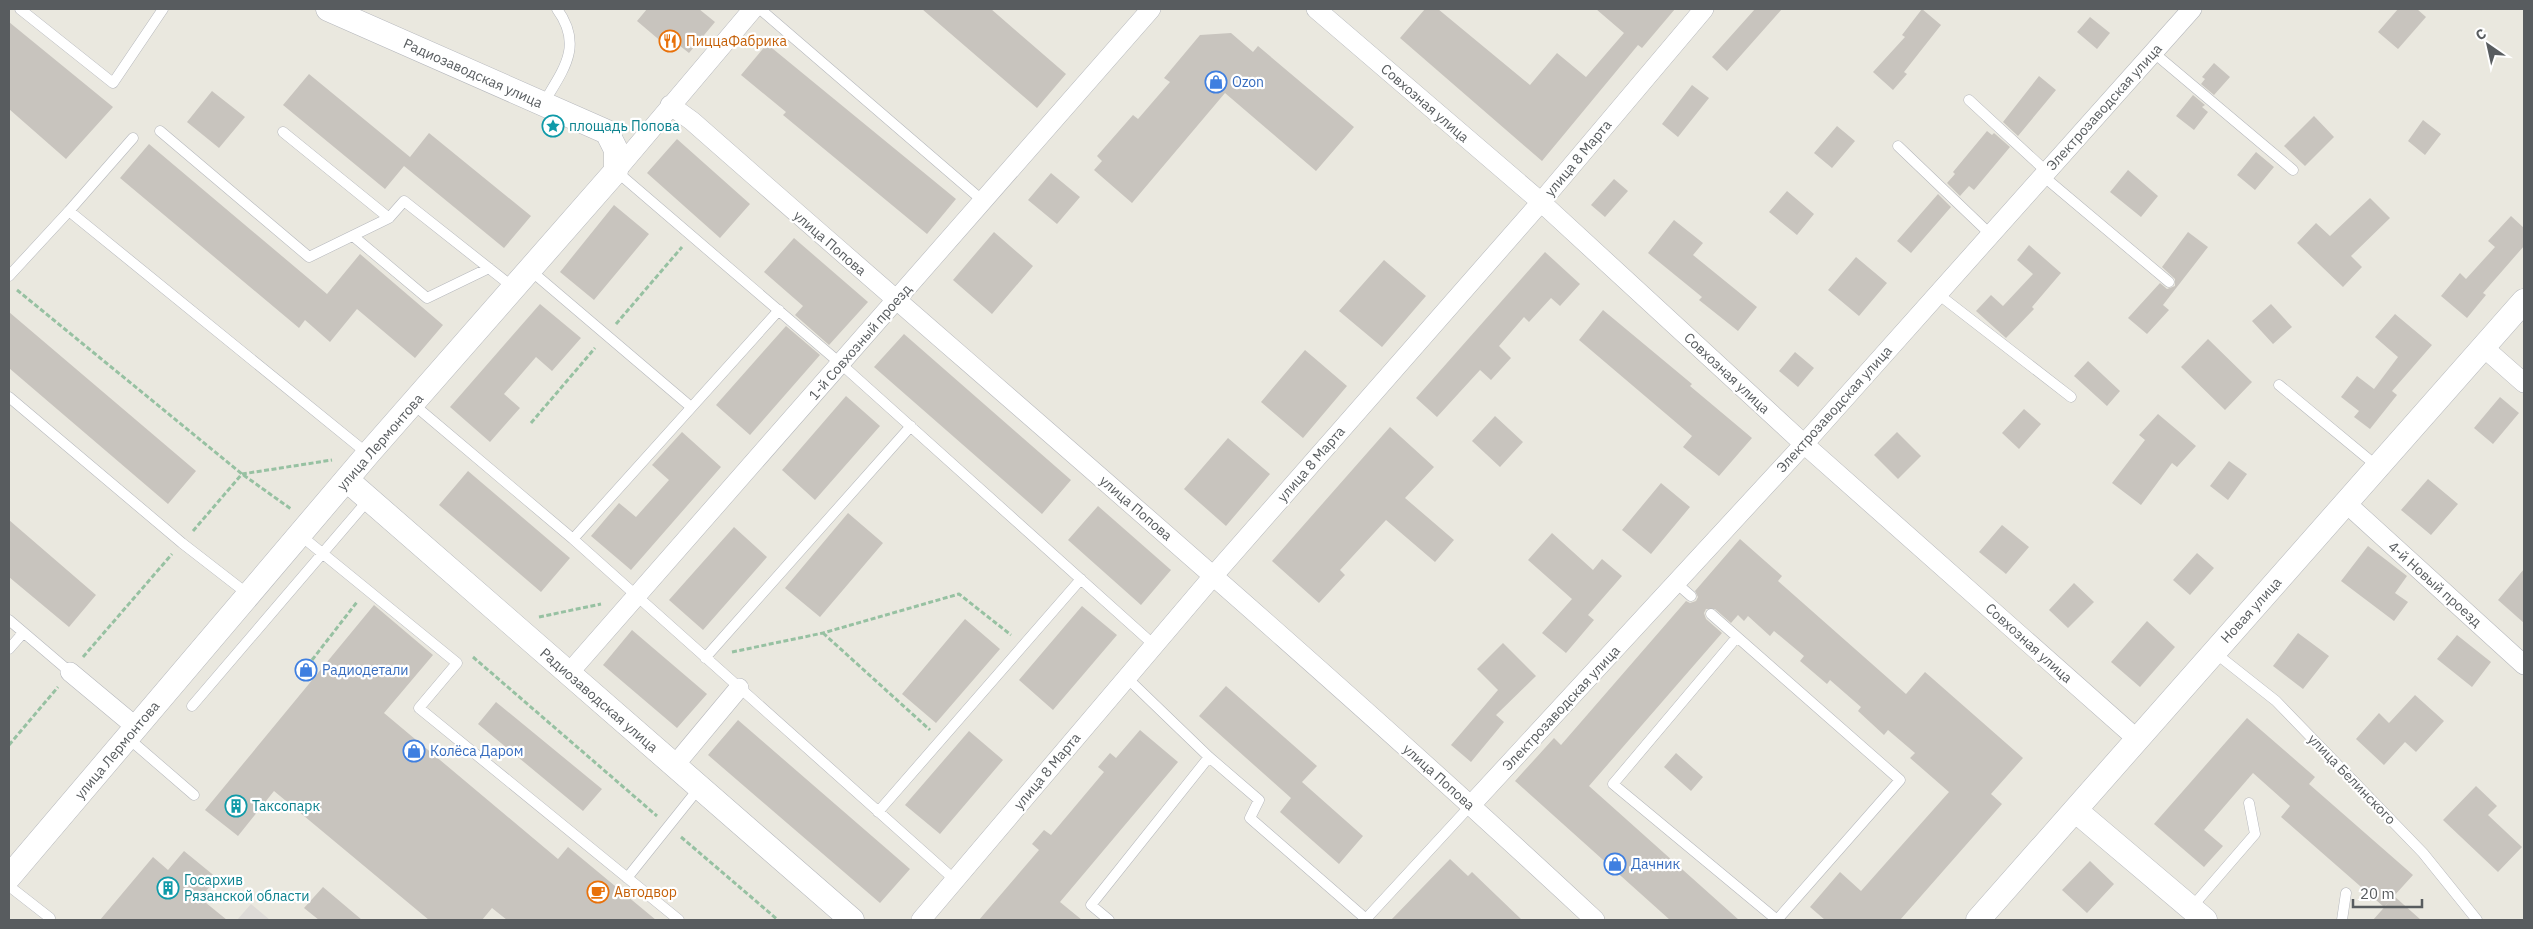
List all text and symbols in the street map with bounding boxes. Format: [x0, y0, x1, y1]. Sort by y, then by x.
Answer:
north arrow [2463, 20, 2513, 70]
text: С [2472, 24, 2490, 44]
restaurant icon: ПиццаФабрика [658, 29, 682, 53]
place label: ПиццаФабрика [686, 32, 787, 50]
street label: Радиозаводская улица [401, 34, 546, 112]
street label: Электрозаводская улица [2042, 39, 2166, 174]
street label: Совхозная улица [1377, 60, 1473, 147]
shop icon: Ozon [1204, 70, 1228, 94]
place label: Ozon [1232, 73, 1264, 91]
place icon: площадь Попова [541, 114, 565, 138]
street label: улица 8 Марта [1541, 116, 1616, 200]
place label: площадь Попова [569, 117, 680, 135]
street label: улица Попова [790, 206, 871, 280]
street label: 1-й Совхозный проезд [805, 280, 915, 404]
street label: Совхозная улица [1680, 329, 1774, 418]
street label: Электрозаводская улица [1772, 341, 1896, 476]
street label: улица Лермонтова [333, 389, 427, 494]
street label: улица 8 Марта [1273, 422, 1349, 506]
street label: улица Попова [1096, 471, 1177, 545]
street label: 4-й Новый проезд [2384, 537, 2486, 631]
street label: Новая улица [2217, 573, 2286, 647]
street label: Совхозная улица [1982, 599, 2077, 687]
street label: Электрозаводская улица [1498, 641, 1624, 774]
street label: Радиозаводская улица [536, 644, 662, 757]
shop icon: Радиодетали [294, 658, 318, 682]
place label: Радиодетали [322, 661, 409, 679]
street label: улица Лермонтова [71, 697, 164, 803]
street label: улица 8 Марта [1010, 729, 1085, 813]
street label: улица Белинского [2304, 730, 2400, 828]
shop icon: Колёса Даром [402, 739, 426, 763]
street label: улица Попова [1399, 740, 1479, 814]
place label: Колёса Даром [430, 742, 523, 760]
building icon: Таксопарк [224, 794, 248, 818]
place label: Таксопарк [252, 797, 320, 815]
shop icon: Дачник [1603, 852, 1627, 876]
place label: Дачник [1631, 855, 1680, 873]
place label: Госархив Рязанской области [184, 871, 309, 905]
building icon: Госархив Рязанской области [156, 876, 180, 900]
scale bar [2353, 876, 2422, 908]
cafe icon: Автодвор [586, 880, 610, 904]
place label: Автодвор [614, 883, 677, 901]
text: 20 m [2360, 884, 2395, 903]

